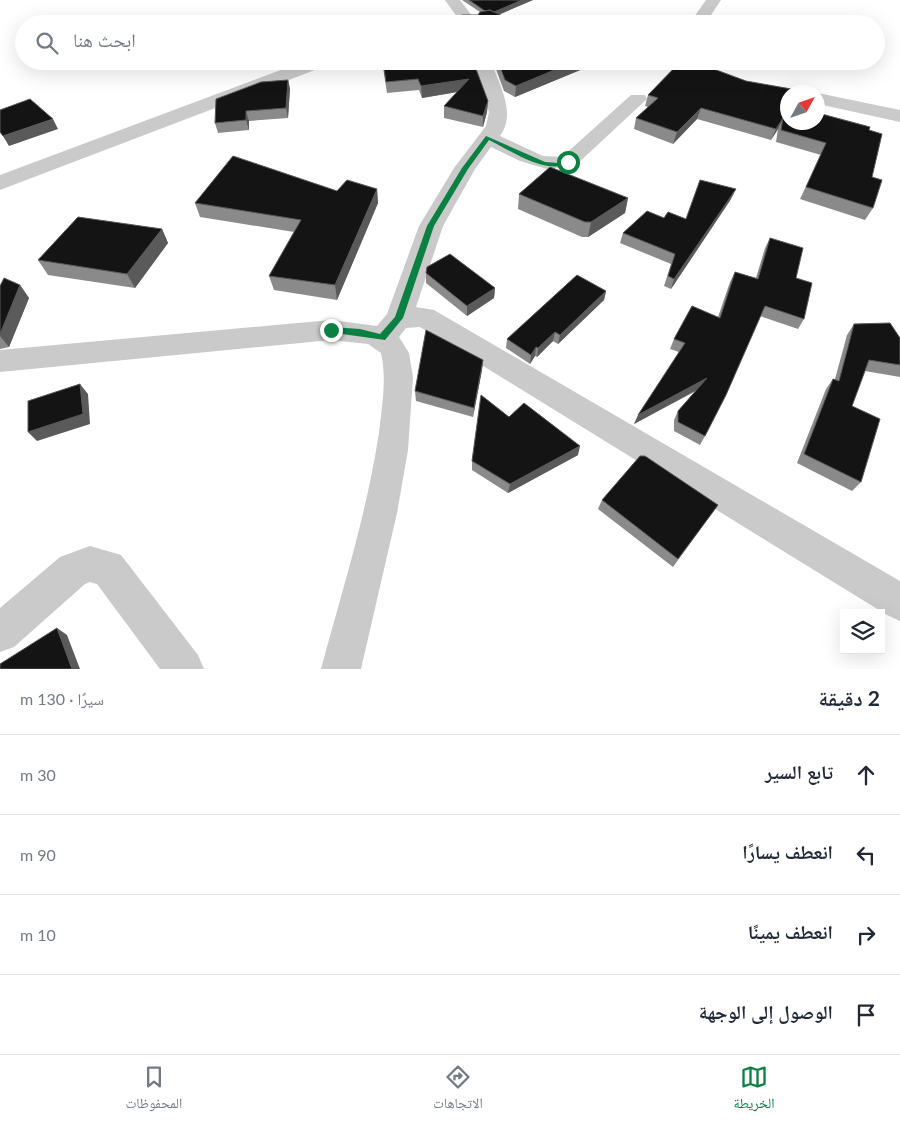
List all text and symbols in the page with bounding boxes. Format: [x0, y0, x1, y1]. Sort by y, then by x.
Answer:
search box [15, 15, 885, 70]
text: ابحث هنا [73, 28, 136, 51]
icon: search [33, 29, 61, 57]
north arrow [780, 85, 825, 130]
route start [557, 151, 580, 174]
route end [320, 319, 343, 342]
map controls [840, 609, 885, 654]
button: layers [840, 609, 885, 654]
text: 2 دقيقة [819, 685, 880, 710]
text: سيرًا · 130 m [20, 689, 104, 708]
text: تابع السير [765, 760, 833, 783]
icon: ahead [852, 761, 880, 789]
text: 30 m [20, 765, 56, 784]
text: انعطف يسارًا [742, 840, 833, 863]
icon: left [852, 841, 880, 869]
text: 90 m [20, 845, 56, 864]
text: انعطف يمينًا [748, 920, 833, 943]
icon: right [852, 921, 880, 949]
text: 10 m [20, 925, 56, 944]
text: الوصول إلى الوجهة [699, 1000, 833, 1023]
icon: arrive [852, 1001, 880, 1029]
tab: المحفوظات [125, 1063, 182, 1117]
tab: الاتجاهات [433, 1063, 483, 1117]
tab: الخريطة [733, 1063, 775, 1117]

